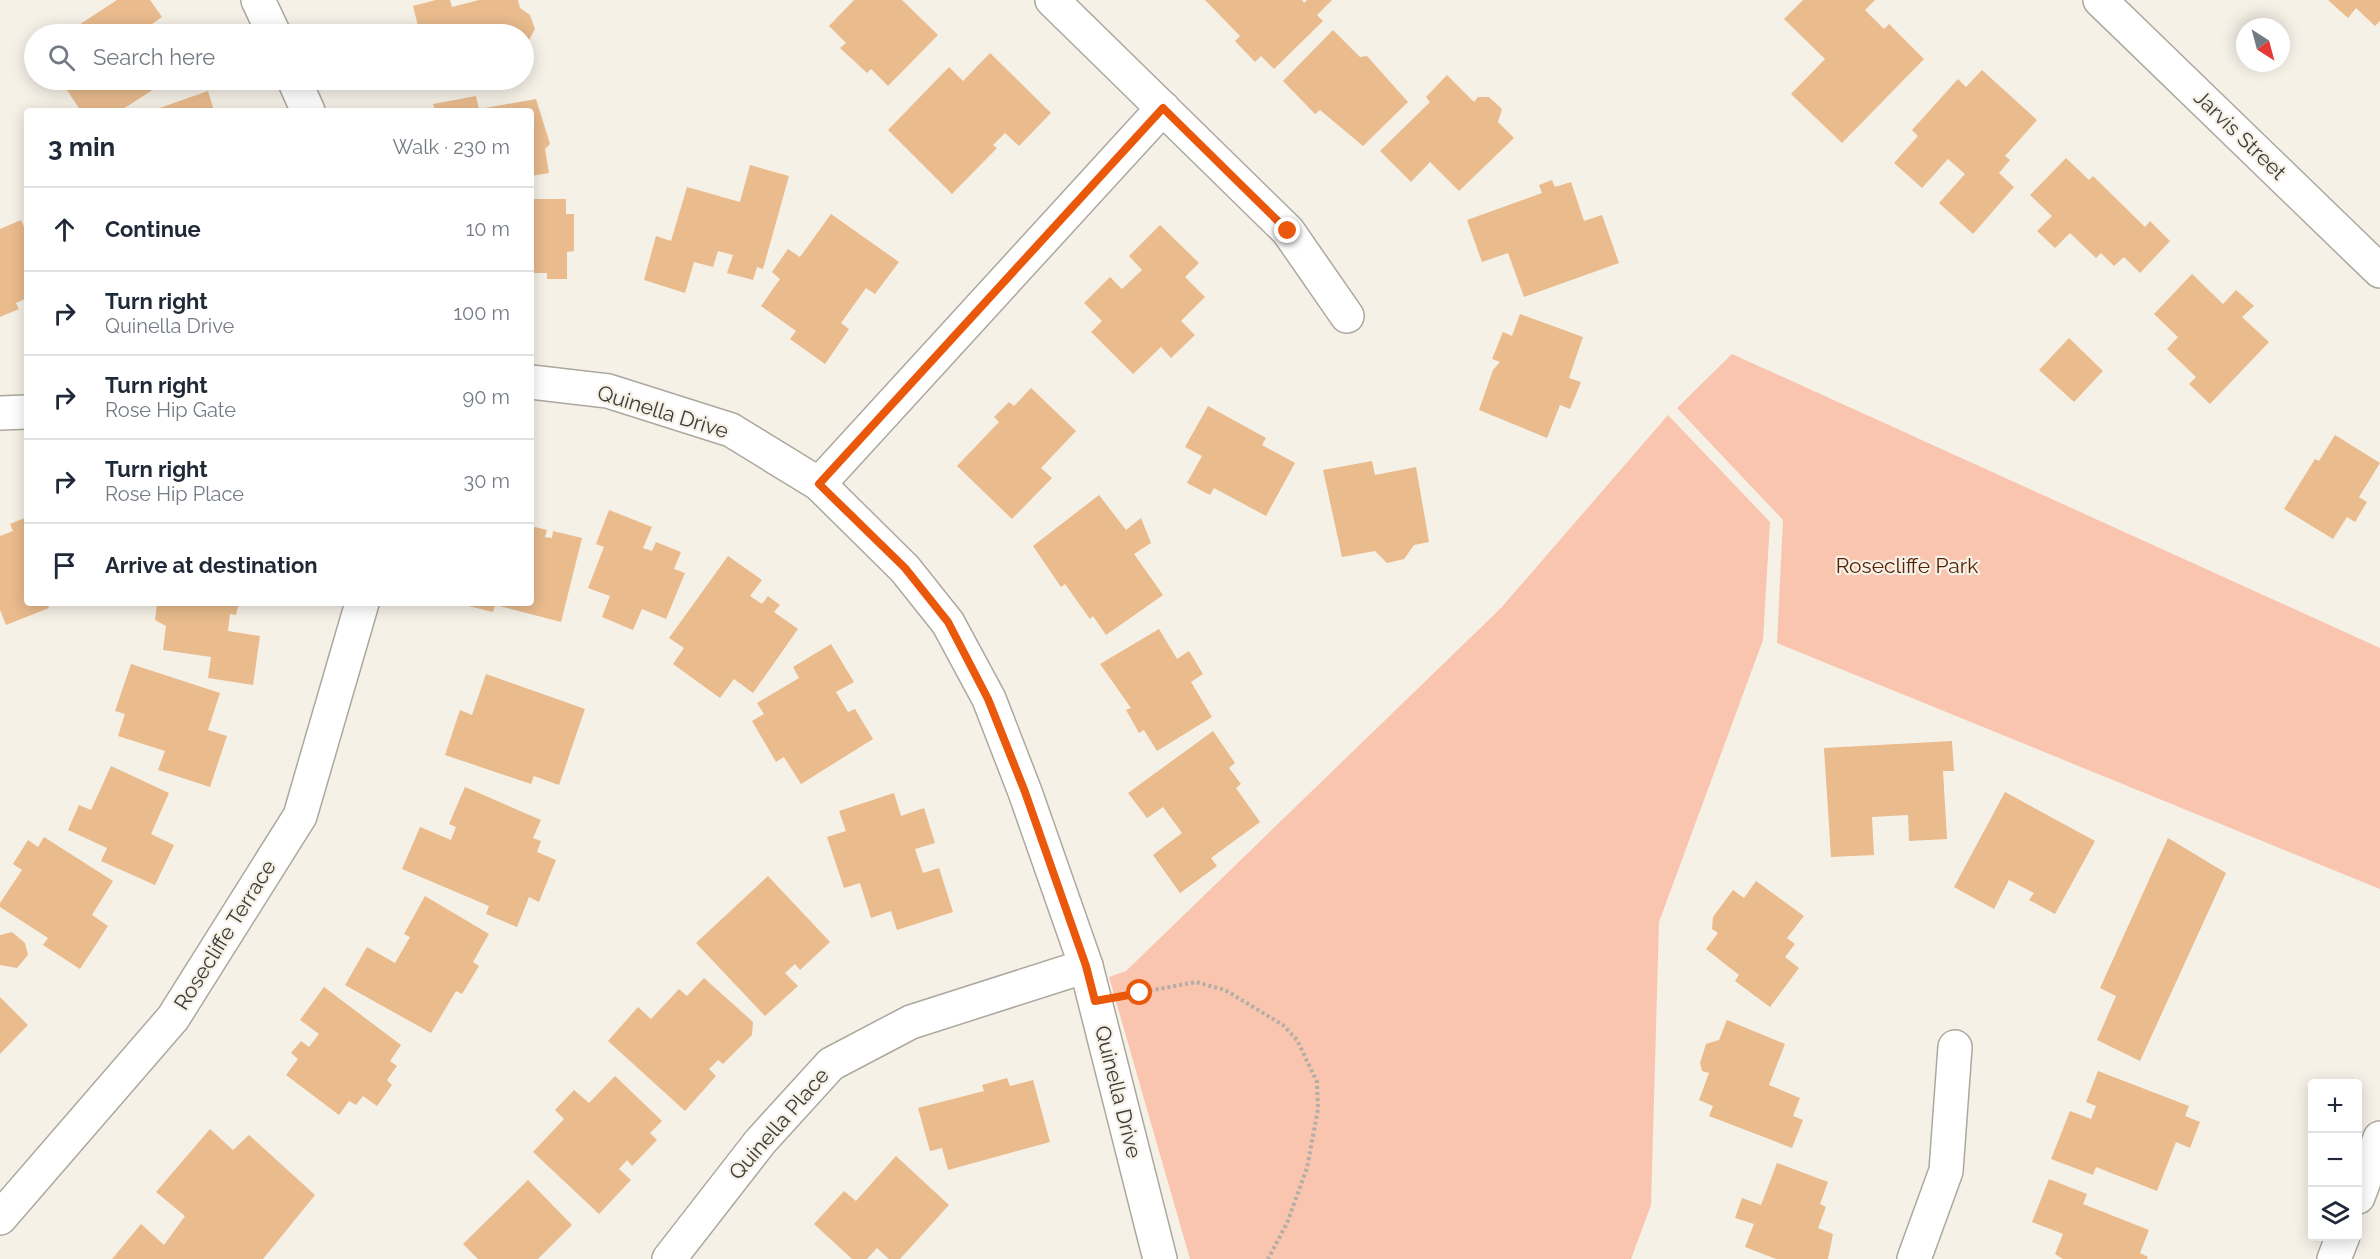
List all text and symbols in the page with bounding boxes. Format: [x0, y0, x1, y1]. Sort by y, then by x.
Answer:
north arrow [2236, 18, 2290, 72]
search box [24, 24, 534, 90]
icon: search [45, 41, 78, 74]
text: Search here [93, 44, 215, 70]
street label: Jarvis Street [2189, 85, 2292, 185]
text: 3 min [48, 132, 115, 162]
text: Walk · 230 m [392, 135, 510, 159]
icon: ahead [48, 213, 81, 246]
text: Continue [105, 216, 201, 242]
text: 10 m [466, 217, 510, 241]
route end [1274, 217, 1300, 243]
text: Turn right [105, 288, 208, 314]
icon: right [48, 297, 81, 330]
text: 100 m [453, 301, 510, 325]
text: Quinella Drive [105, 314, 234, 338]
text: Turn right [105, 372, 208, 398]
street label: Quinella Drive [595, 380, 732, 443]
icon: right [48, 381, 81, 414]
text: 90 m [463, 385, 510, 409]
text: Rose Hip Gate [105, 398, 236, 422]
text: Turn right [105, 456, 208, 482]
icon: right [48, 465, 81, 498]
text: 30 m [464, 469, 510, 493]
text: Rose Hip Place [105, 482, 244, 506]
icon: arrive [48, 549, 81, 582]
text: Arrive at destination [105, 552, 318, 578]
park label: Rosecliffe Park [1836, 553, 1978, 578]
street label: Rosecliffe Terrace [168, 855, 281, 1014]
route start [1126, 979, 1152, 1005]
street label: Quinella Drive [1090, 1023, 1147, 1161]
street label: Quinella Place [723, 1063, 834, 1185]
map controls [2308, 1079, 2362, 1241]
button: + [2308, 1079, 2362, 1133]
button: − [2308, 1133, 2362, 1187]
button: layers [2308, 1187, 2362, 1241]

